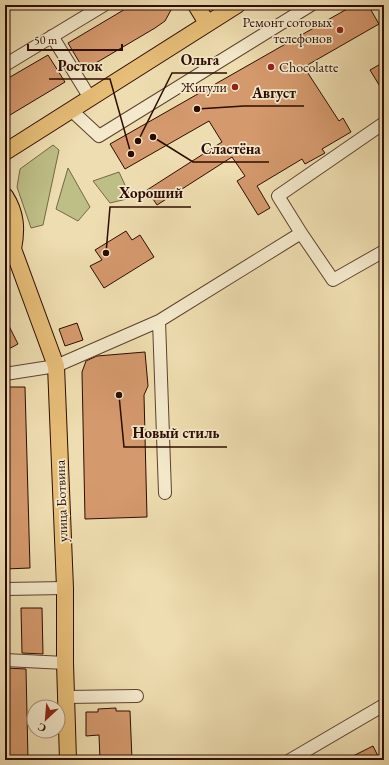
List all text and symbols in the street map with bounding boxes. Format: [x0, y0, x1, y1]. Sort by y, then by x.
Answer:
place label: Ремонт сотовых телефонов [242, 13, 332, 47]
marker: Ремонт сотовых телефонов [335, 25, 345, 35]
scale bar [28, 26, 122, 52]
text: 50 m [34, 32, 58, 48]
callout: Ольга [172, 46, 227, 73]
text: Ольга [181, 50, 220, 69]
callout: Росток [49, 52, 110, 79]
text: Росток [58, 56, 103, 75]
place label: Chocolatte [279, 58, 339, 76]
marker: Chocolatte [266, 62, 276, 72]
place label: Жигули [180, 78, 228, 96]
callout: Август [244, 79, 304, 106]
marker: Жигули [230, 82, 240, 92]
text: Август [251, 83, 296, 102]
callout: Сластёна [193, 135, 269, 162]
text: Сластёна [201, 139, 261, 158]
callout: Хороший [110, 180, 191, 207]
text: Хороший [118, 183, 183, 202]
callout: Новый стиль [124, 420, 227, 447]
text: Новый стиль [133, 423, 219, 442]
street label: улица Ботвина [51, 459, 71, 543]
north arrow [26, 699, 66, 739]
text: С [35, 720, 48, 736]

